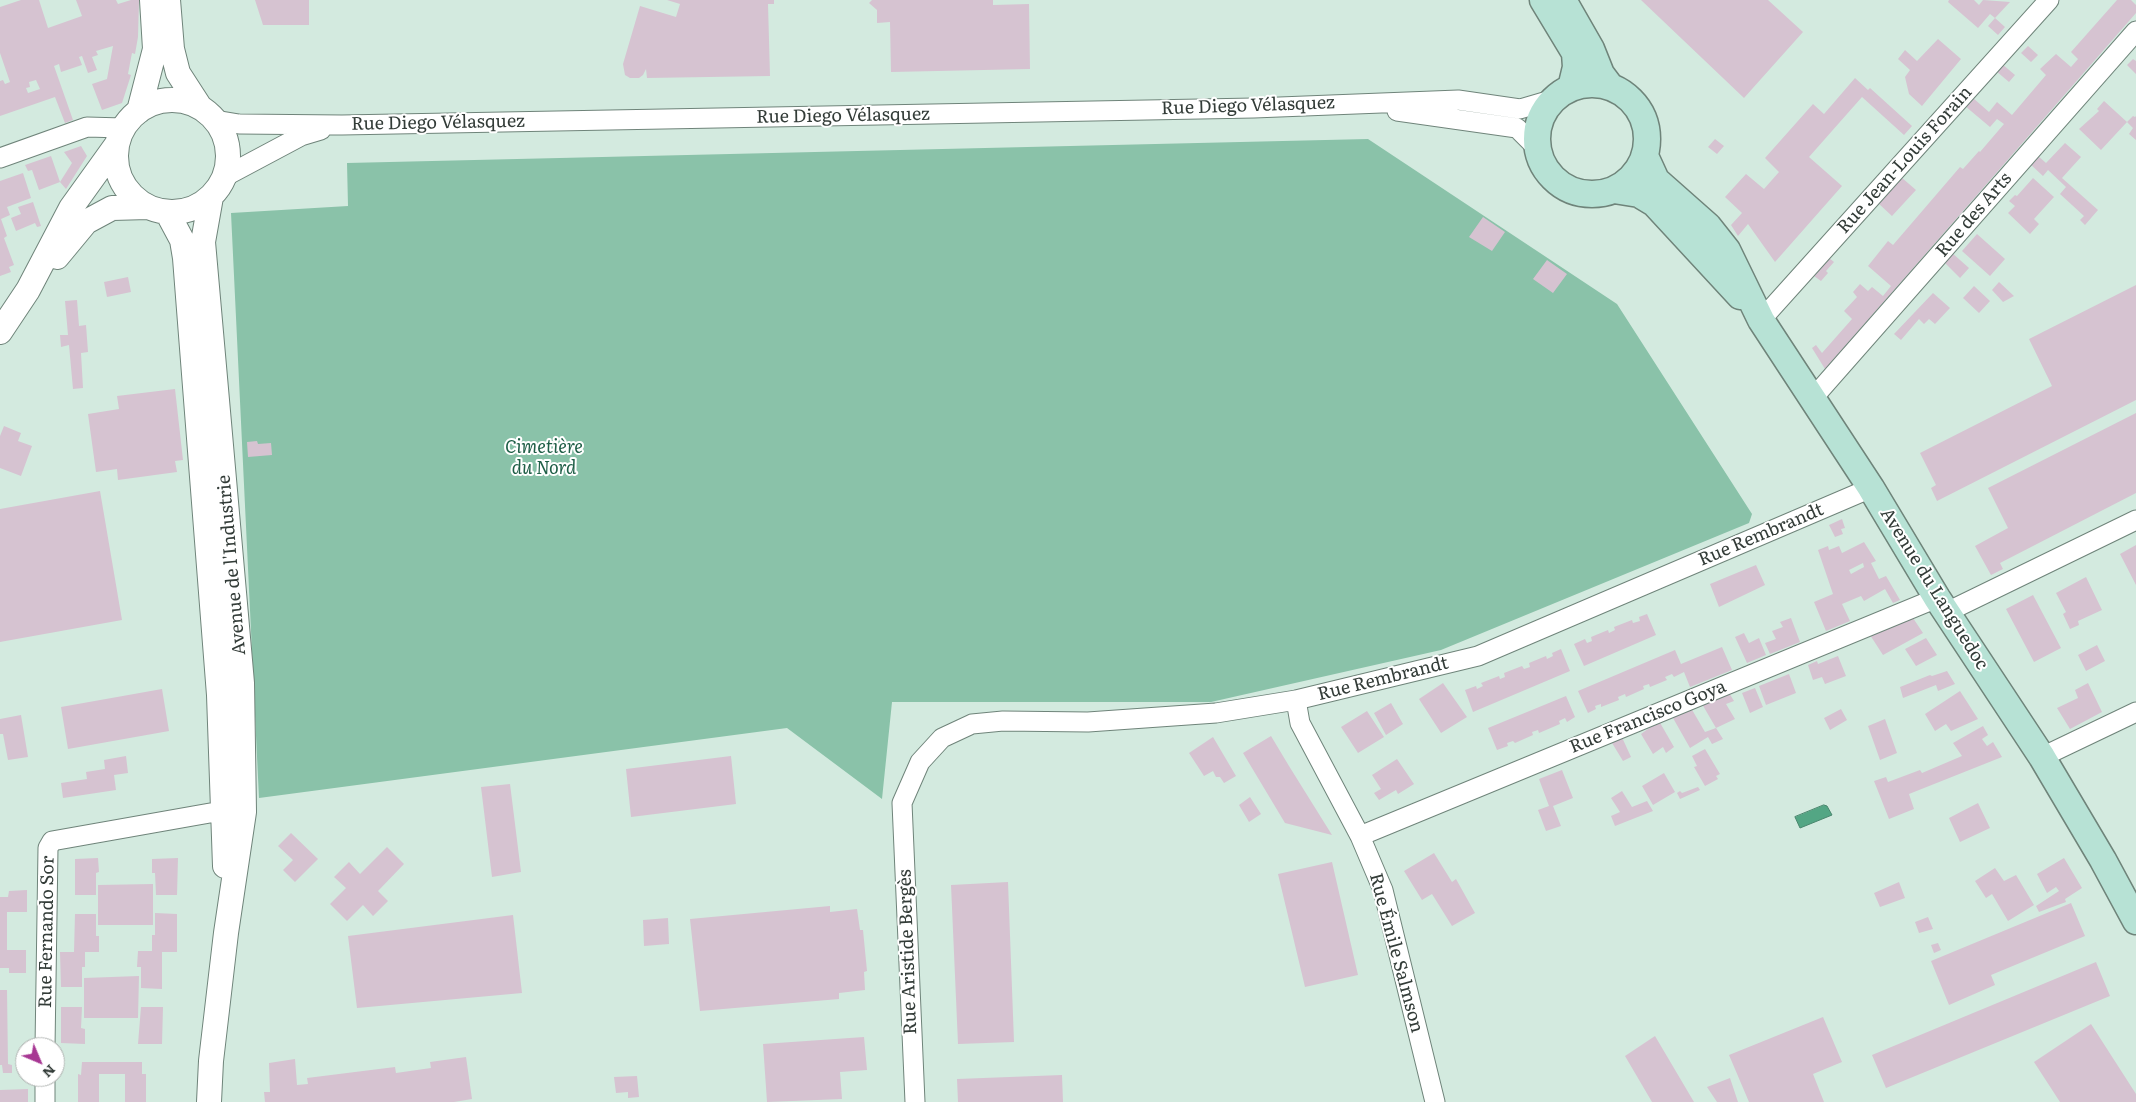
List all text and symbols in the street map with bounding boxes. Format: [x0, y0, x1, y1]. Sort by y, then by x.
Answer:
street label: Rue Jean-Louis Forain [1833, 82, 1977, 238]
street label: Rue Diego Vélasquez [1161, 92, 1335, 120]
street label: Rue Diego Vélasquez [756, 104, 930, 128]
street label: Rue Diego Vélasquez [351, 111, 525, 135]
street label: Rue des Arts [1932, 168, 2016, 262]
park label: Cimetière du Nord [505, 437, 583, 479]
street label: Avenue de l'Industrie [213, 474, 251, 656]
street label: Rue Rembrandt [1695, 499, 1827, 571]
street label: Avenue du Languedoc [1875, 504, 1993, 674]
street label: Rue Rembrandt [1315, 652, 1451, 706]
street label: Rue Francisco Goya [1567, 676, 1729, 758]
street label: Rue Fernando Sor [35, 856, 59, 1008]
street label: Rue Aristide Bergès [894, 869, 922, 1035]
street label: Rue Émile Salmson [1364, 871, 1428, 1035]
north arrow [15, 1037, 65, 1087]
text: N [39, 1061, 61, 1083]

